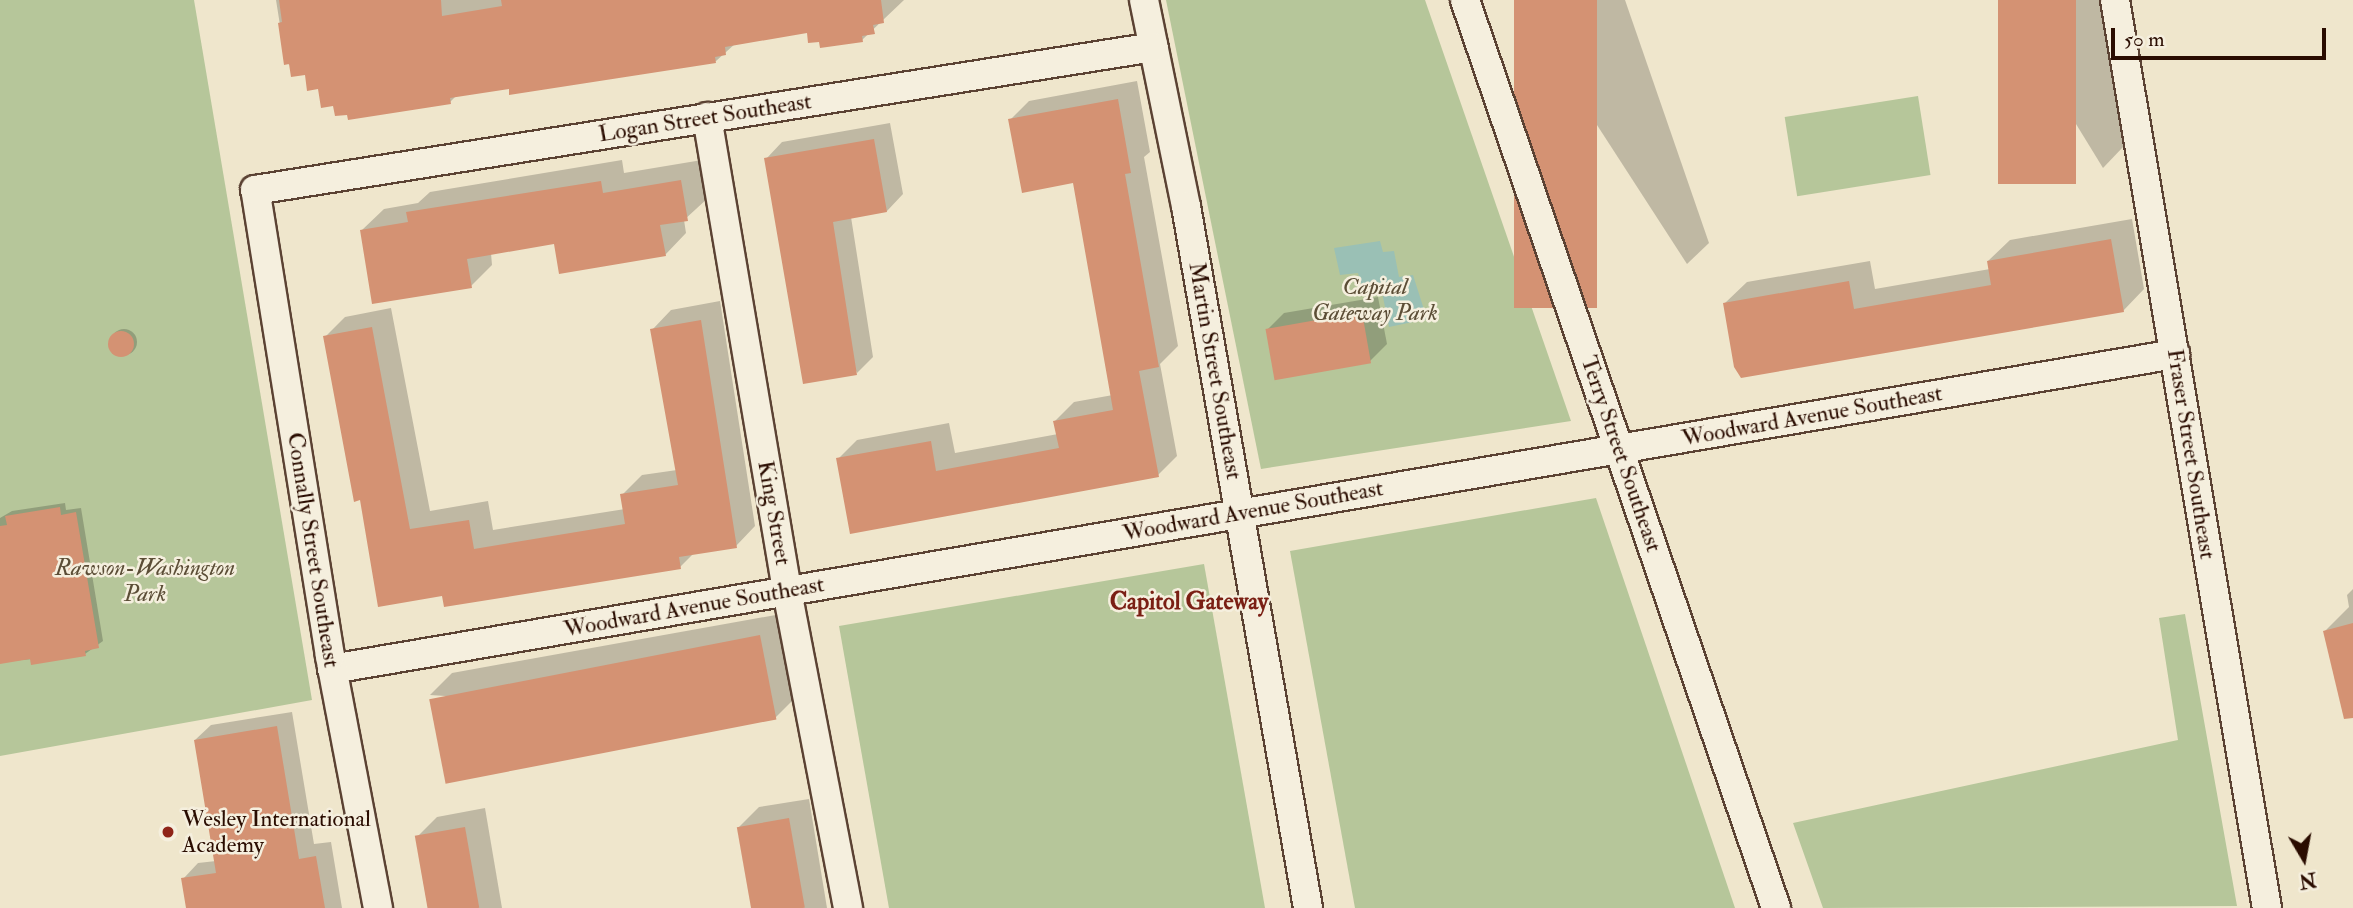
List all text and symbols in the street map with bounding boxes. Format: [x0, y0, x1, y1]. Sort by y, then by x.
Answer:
scale bar [2115, 14, 2330, 58]
text: 50 m [2124, 26, 2165, 53]
street label: Logan Street Southeast [597, 88, 813, 148]
street label: Martin Street Southeast [1182, 260, 1248, 482]
park label: Capital Gateway Park [1312, 273, 1438, 327]
street label: Fraser Street Southeast [2161, 347, 2221, 561]
street label: Terry Street Southeast [1574, 352, 1668, 556]
street label: Woodward Avenue Southeast [1680, 379, 1944, 453]
street label: Connally Street Southeast [281, 430, 345, 670]
street label: King Street [751, 459, 797, 567]
street label: Woodward Avenue Southeast [1121, 474, 1385, 548]
park label: Rawson-Washington Park [55, 554, 235, 608]
street label: Woodward Avenue Southeast [562, 570, 826, 644]
district label: Capitol Gateway [1110, 588, 1268, 616]
place label: Wesley International Academy [182, 805, 371, 859]
marker: Wesley International Academy [160, 824, 176, 840]
north arrow [2269, 824, 2339, 894]
text: N [2297, 866, 2318, 893]

